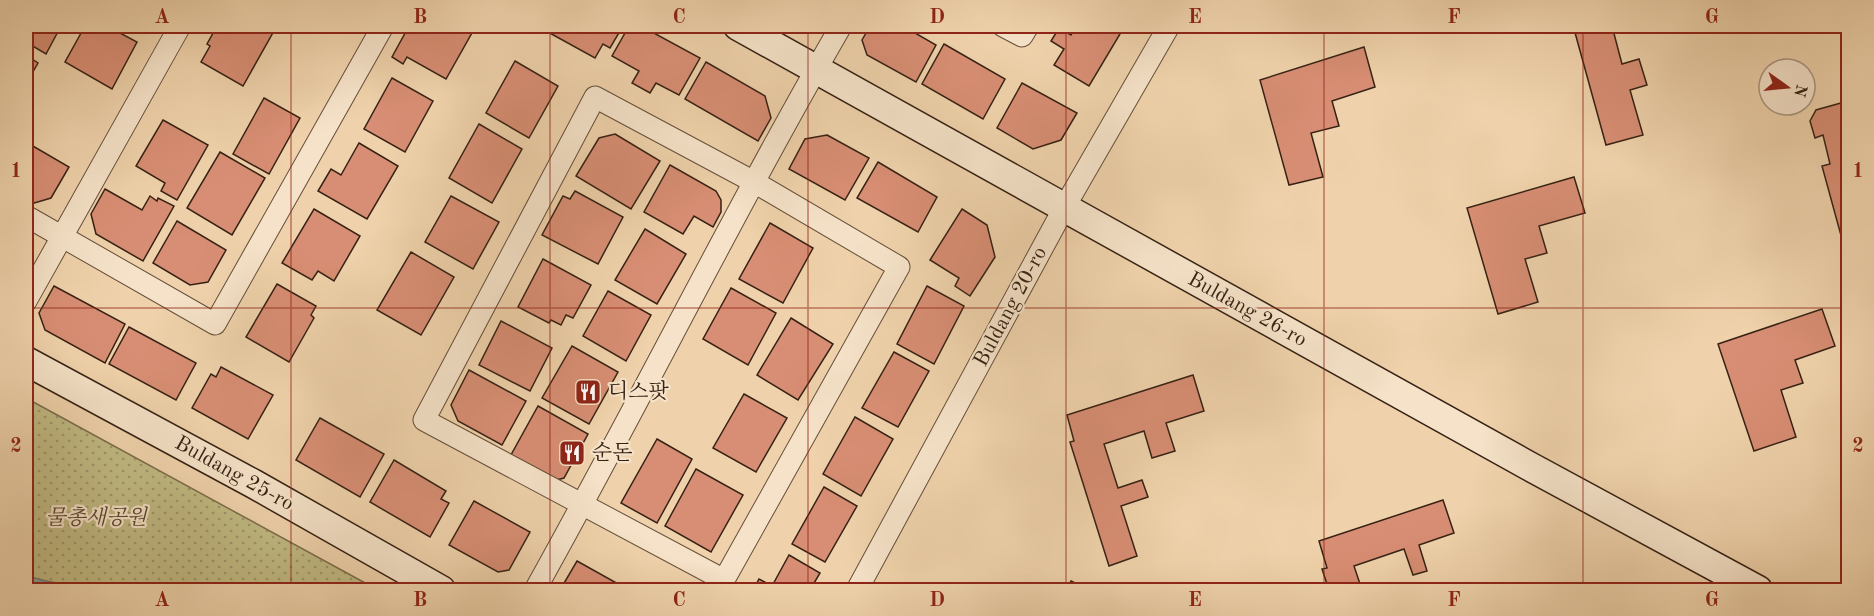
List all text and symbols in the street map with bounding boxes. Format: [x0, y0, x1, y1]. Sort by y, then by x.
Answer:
text: A [154, 8, 170, 28]
text: B [413, 8, 427, 28]
text: C [672, 8, 686, 28]
text: D [929, 8, 945, 28]
text: E [1188, 8, 1202, 28]
text: F [1447, 8, 1461, 28]
text: G [1705, 8, 1719, 28]
north arrow [1757, 57, 1817, 117]
text: N [1790, 82, 1809, 99]
text: 1 [10, 162, 22, 182]
text: 1 [1852, 162, 1864, 182]
street label: Buldang 20-ro [971, 244, 1051, 370]
street label: Buldang 26-ro [1184, 269, 1310, 351]
restaurant icon: 디스팟 [573, 377, 603, 407]
place label: 디스팟 [608, 380, 670, 403]
street label: Buldang 25-ro [171, 433, 297, 515]
text: 2 [10, 437, 22, 457]
text: 2 [1852, 437, 1864, 457]
restaurant icon: 순돈 [557, 438, 587, 468]
place label: 순돈 [592, 441, 633, 464]
park label: 물총새공원 [45, 506, 148, 529]
text: A [154, 591, 170, 611]
text: B [413, 591, 427, 611]
text: C [672, 591, 686, 611]
text: D [929, 591, 945, 611]
text: E [1188, 591, 1202, 611]
text: F [1447, 591, 1461, 611]
text: G [1705, 591, 1719, 611]

